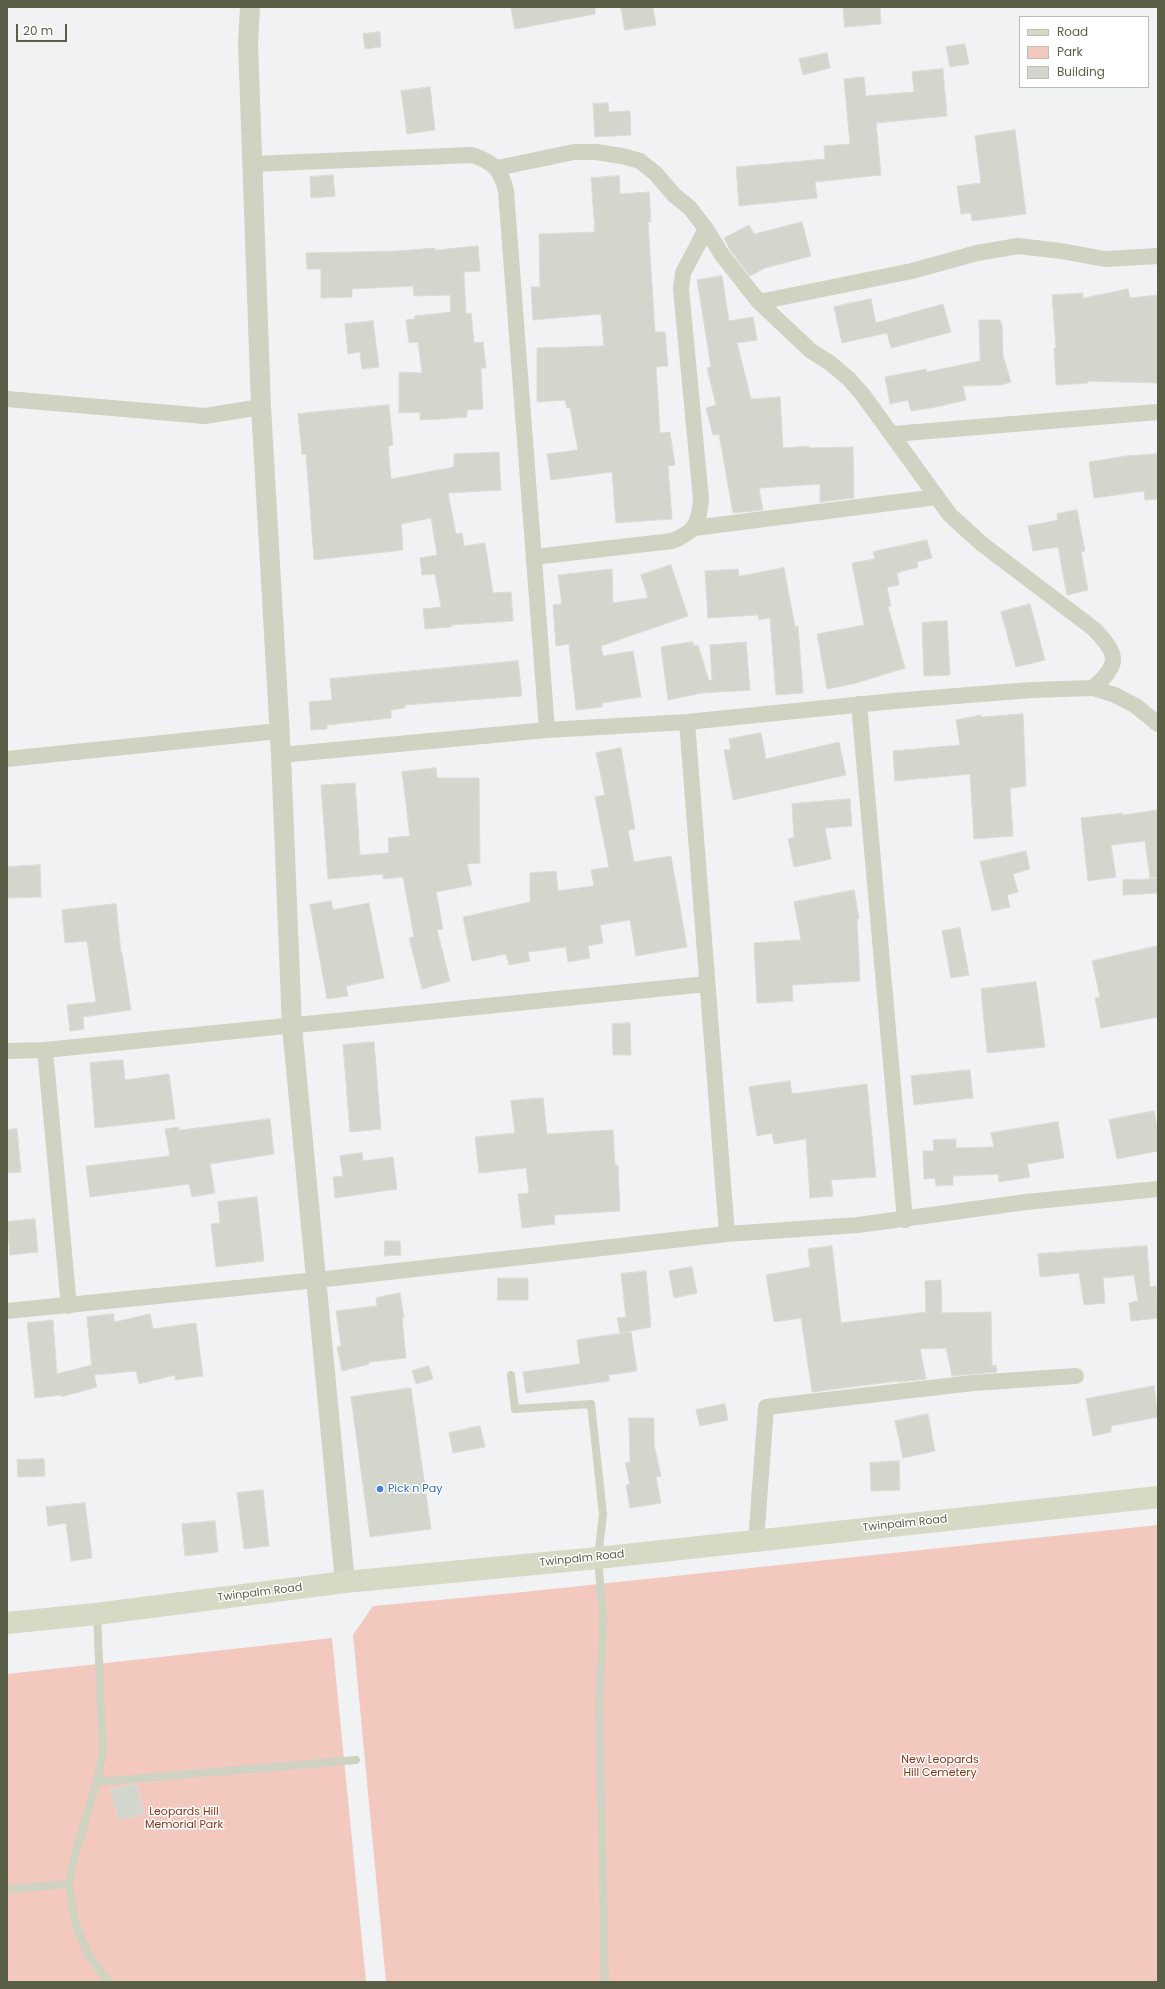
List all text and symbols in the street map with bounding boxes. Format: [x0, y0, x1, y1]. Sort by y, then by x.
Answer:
scale bar [18, 16, 69, 42]
legend [1019, 16, 1149, 88]
text: 20 m [23, 22, 53, 39]
text: Road [1057, 23, 1088, 40]
text: Park [1057, 43, 1083, 60]
text: Building [1057, 63, 1105, 80]
place label: Pick n Pay [388, 1482, 442, 1496]
marker: Pick n Pay [375, 1484, 385, 1494]
street label: Twinpalm Road [862, 1513, 948, 1535]
street label: Twinpalm Road [539, 1548, 625, 1570]
street label: Twinpalm Road [217, 1581, 303, 1605]
park label: New Leopards Hill Cemetery [901, 1753, 979, 1779]
park label: Leopards Hill Memorial Park [145, 1805, 223, 1831]

